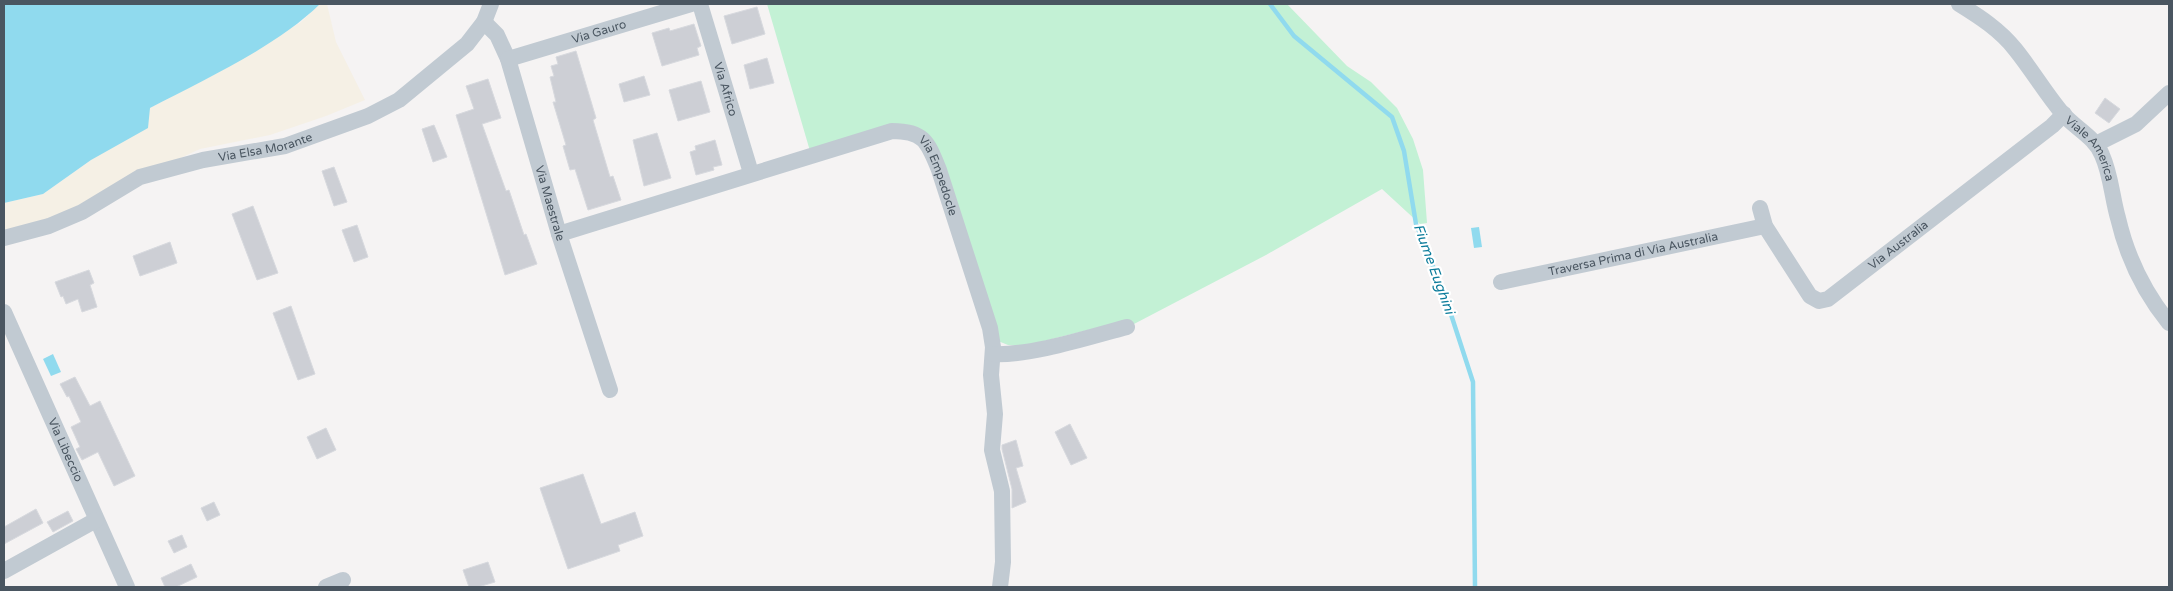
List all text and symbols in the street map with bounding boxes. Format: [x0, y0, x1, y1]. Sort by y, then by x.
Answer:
street label: Via Gauro [570, 17, 628, 46]
street label: Via Africo [711, 61, 740, 118]
street label: Viale America [2062, 113, 2117, 182]
street label: Via Elsa Morante [217, 130, 314, 164]
street label: Via Empedocle [916, 133, 960, 218]
street label: Via Maestrale [532, 164, 568, 243]
street label: Via Australia [1865, 217, 1931, 272]
water label: Fiume Eughini [1410, 221, 1459, 318]
street label: Traversa Prima di Via Australia [1547, 229, 1719, 279]
street label: Via Libeccio [45, 416, 86, 484]

